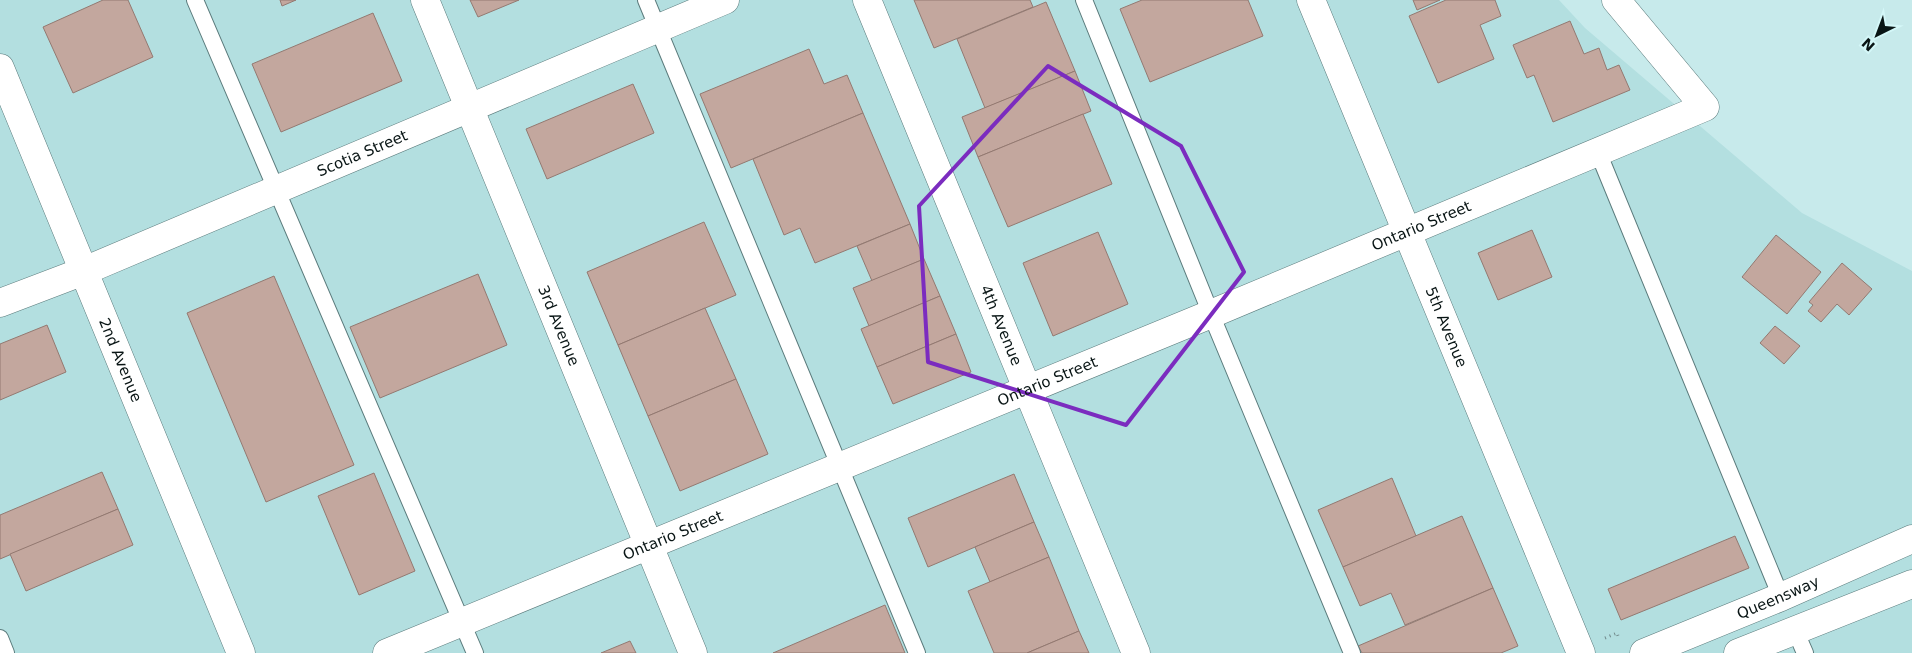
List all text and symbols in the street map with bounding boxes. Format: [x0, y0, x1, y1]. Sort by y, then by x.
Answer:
north arrow [1852, 10, 1902, 60]
text: N [1859, 35, 1878, 55]
street label: Scotia Street [314, 126, 410, 180]
street label: Ontario Street [1369, 197, 1474, 255]
street label: 3rd Avenue [534, 283, 583, 369]
street label: 4th Avenue [976, 283, 1026, 368]
street label: 5th Avenue [1422, 284, 1471, 370]
street label: 2nd Avenue [95, 316, 146, 405]
street label: Ontario Street [995, 353, 1100, 410]
street label: Ontario Street [620, 507, 725, 564]
street label: Queensway [1734, 572, 1822, 623]

